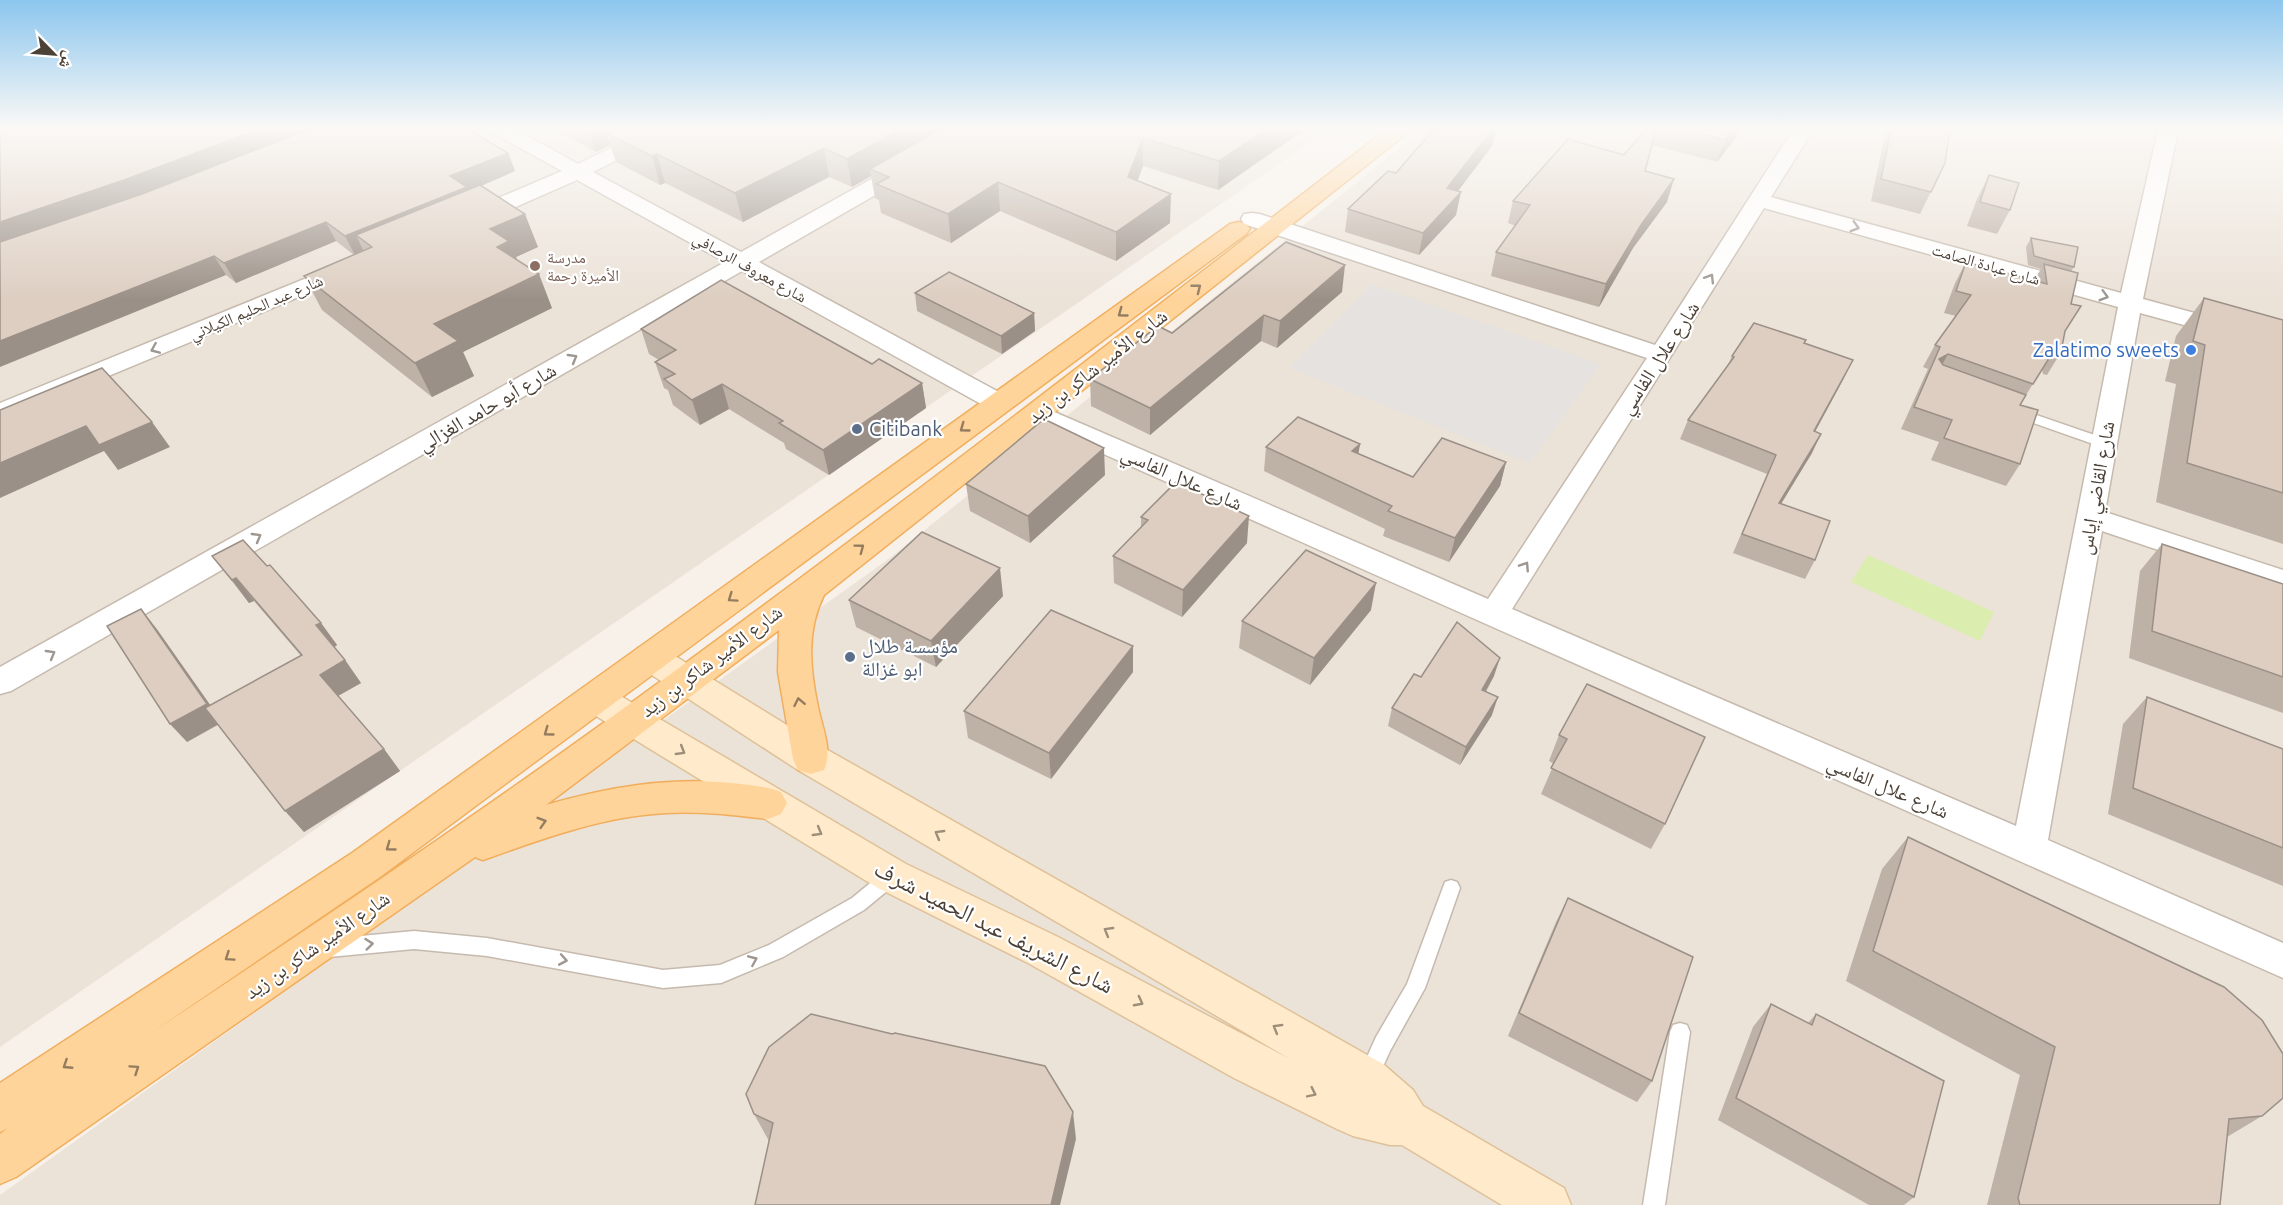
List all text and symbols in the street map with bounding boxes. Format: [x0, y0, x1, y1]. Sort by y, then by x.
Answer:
north arrow [24, 24, 84, 84]
text: ش [55, 48, 79, 72]
one-way arrow [1849, 220, 1860, 232]
street label: شارع معروف الرصافي [688, 228, 810, 309]
street label: شارع عبادة الصامت [1929, 240, 2042, 290]
place label: مدرسة الأميرة رحمة [547, 248, 619, 285]
marker: مدرسة الأميرة رحمة [528, 259, 542, 273]
street label: شارع عبد الحليم الكيلاني [187, 271, 327, 347]
one-way arrow [1702, 274, 1714, 284]
one-way arrow [1191, 284, 1202, 295]
one-way arrow [2099, 289, 2109, 302]
street label: شارع علال الفاسي [1614, 297, 1708, 421]
street label: شارع الأمير شاكر بن زيد [1022, 304, 1173, 429]
one-way arrow [1118, 306, 1129, 317]
place label: Zalatimo sweets [2033, 338, 2179, 361]
one-way arrow [151, 342, 162, 354]
marker: Zalatimo sweets [2184, 343, 2198, 357]
one-way arrow [567, 354, 577, 365]
street label: شارع أبو حامد الغزالي [414, 358, 563, 460]
place label: Citibank [869, 417, 942, 440]
street label: شارع القاضي إياس [2072, 419, 2124, 557]
one-way arrow [960, 421, 971, 432]
marker: Citibank [850, 422, 864, 436]
street label: شارع علال الفاسي [1116, 441, 1246, 519]
one-way arrow [251, 533, 262, 544]
one-way arrow [854, 545, 865, 556]
one-way arrow [1517, 561, 1528, 572]
one-way arrow [727, 591, 738, 602]
street label: شارع الأمير شاكر بن زيد [635, 600, 787, 723]
place label: مؤسسة طلال ابو غزالة [862, 634, 958, 681]
one-way arrow [45, 650, 55, 661]
marker: مؤسسة طلال ابو غزالة [843, 650, 857, 664]
one-way arrow [794, 697, 807, 707]
one-way arrow [544, 725, 555, 736]
one-way arrow [675, 744, 685, 755]
street label: شارع علال الفاسي [1822, 751, 1953, 827]
one-way arrow [536, 817, 547, 830]
one-way arrow [812, 825, 822, 837]
one-way arrow [934, 829, 945, 841]
one-way arrow [386, 840, 397, 851]
street label: شارع الشريف عبد الحميد شرف [869, 854, 1118, 1001]
street label: شارع الأمير شاكر بن زيد [240, 886, 395, 1005]
one-way arrow [1103, 927, 1114, 938]
one-way arrow [365, 938, 374, 951]
one-way arrow [225, 950, 236, 961]
one-way arrow [557, 953, 567, 966]
one-way arrow [747, 955, 758, 967]
one-way arrow [1133, 995, 1143, 1006]
one-way arrow [1273, 1023, 1283, 1035]
one-way arrow [63, 1058, 73, 1070]
one-way arrow [128, 1065, 139, 1076]
one-way arrow [1305, 1085, 1316, 1097]

